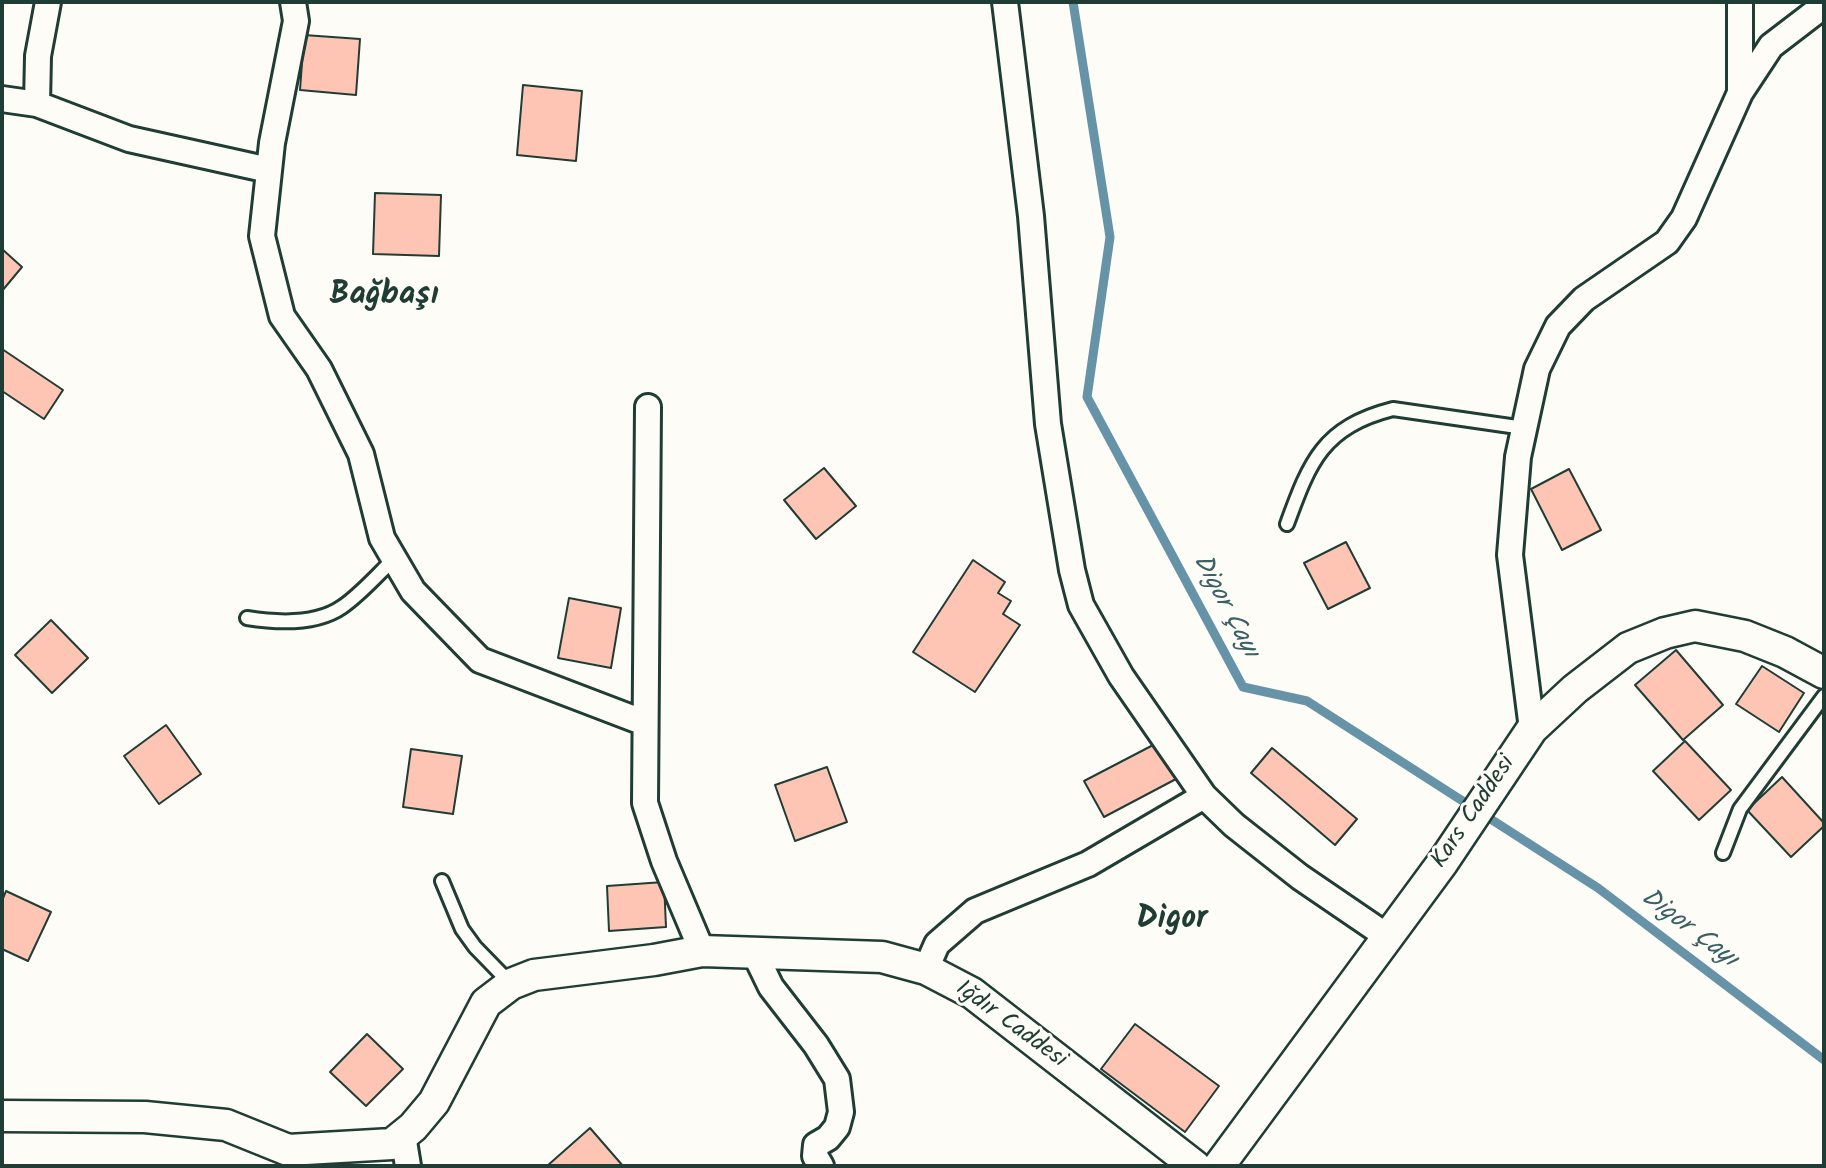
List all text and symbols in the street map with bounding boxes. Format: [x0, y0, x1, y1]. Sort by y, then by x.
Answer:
district label: Bağbaşı [329, 279, 439, 317]
water label: Digor Çayı [1184, 550, 1264, 664]
street label: Kars Caddesi [1427, 751, 1523, 875]
water label: Digor Çayı [1634, 884, 1742, 976]
district label: Digor [1136, 903, 1208, 941]
street label: Iğdır Caddesi [949, 976, 1071, 1076]

